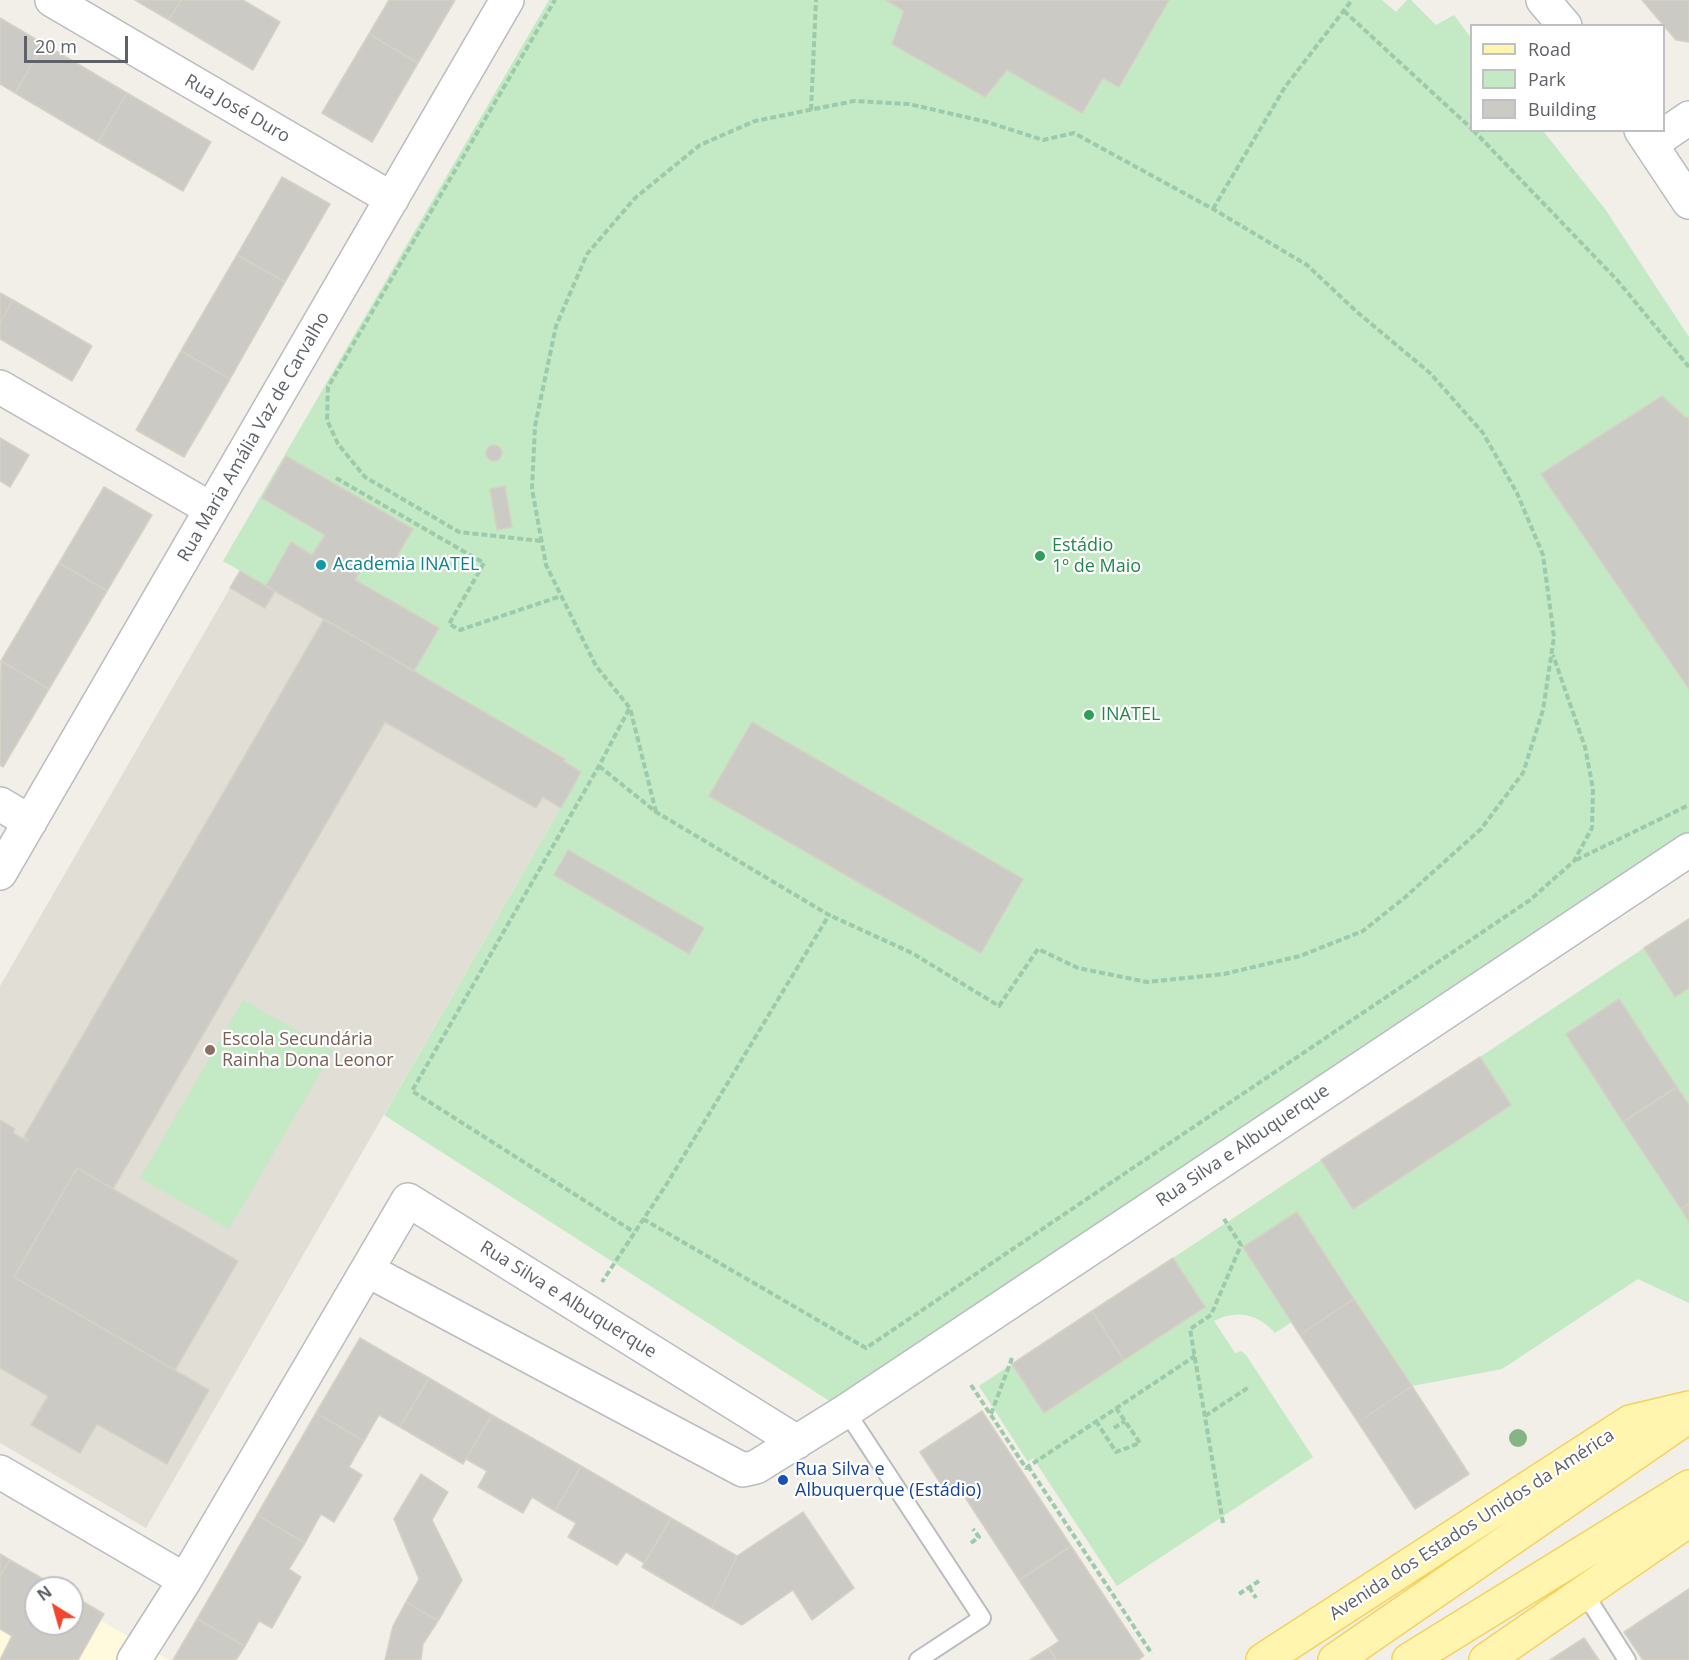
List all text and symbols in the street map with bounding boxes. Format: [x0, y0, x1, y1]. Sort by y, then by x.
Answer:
scale bar [27, 24, 130, 62]
legend [1470, 24, 1665, 132]
text: 20 m [35, 34, 77, 58]
text: Road [1528, 37, 1571, 61]
text: Park [1528, 67, 1566, 91]
street label: Rua José Duro [180, 70, 294, 148]
text: Building [1528, 97, 1596, 121]
street label: Rua Maria Amália Vaz de Carvalho [173, 308, 335, 566]
place label: Estádio 1º de Maio [1052, 535, 1141, 578]
marker: Estádio 1º de Maio [1033, 549, 1047, 563]
place label: Academia INATEL [333, 554, 479, 576]
marker: Academia INATEL [314, 558, 328, 572]
place label: INATEL [1101, 704, 1160, 726]
marker: INATEL [1082, 708, 1096, 722]
place label: Escola Secundária Rainha Dona Leonor [222, 1029, 394, 1072]
marker: Escola Secundária Rainha Dona Leonor [203, 1043, 217, 1057]
street label: Rua Silva e Albuquerque [1152, 1080, 1334, 1212]
street label: Rua Silva e Albuquerque [476, 1237, 660, 1363]
street label: Avenida dos Estados Unidos da América [1326, 1425, 1618, 1625]
place label: Rua Silva e Albuquerque (Estádio) [795, 1459, 981, 1502]
marker: Rua Silva e Albuquerque (Estádio) [776, 1473, 790, 1487]
north arrow [24, 1576, 84, 1636]
text: N [33, 1581, 56, 1606]

